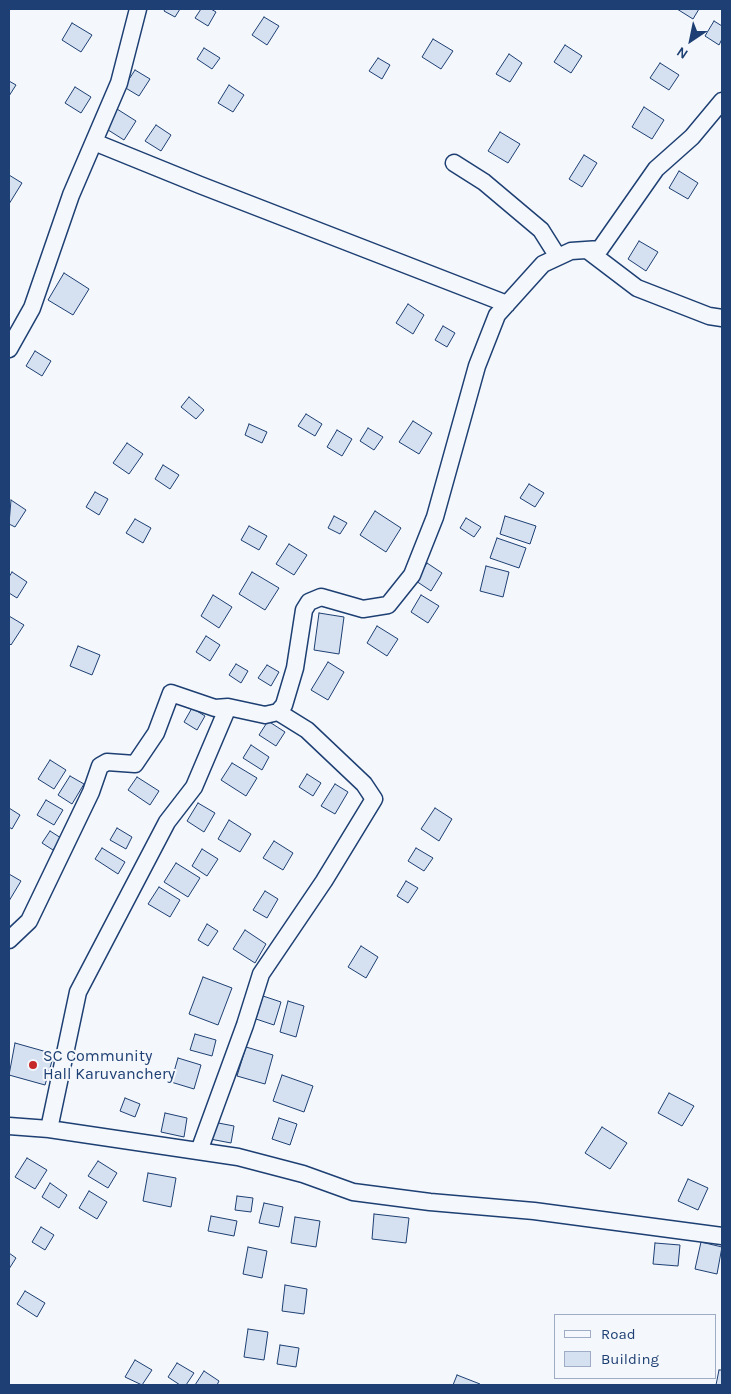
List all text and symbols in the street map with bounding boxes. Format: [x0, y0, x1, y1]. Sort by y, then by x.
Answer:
north arrow [666, 15, 716, 65]
text: N [673, 43, 691, 63]
place label: SC Community Hall Karuvanchery [43, 1046, 175, 1084]
marker: SC Community Hall Karuvanchery [27, 1059, 39, 1071]
legend [554, 1314, 716, 1379]
text: Road [601, 1325, 636, 1343]
text: Building [601, 1350, 659, 1368]

